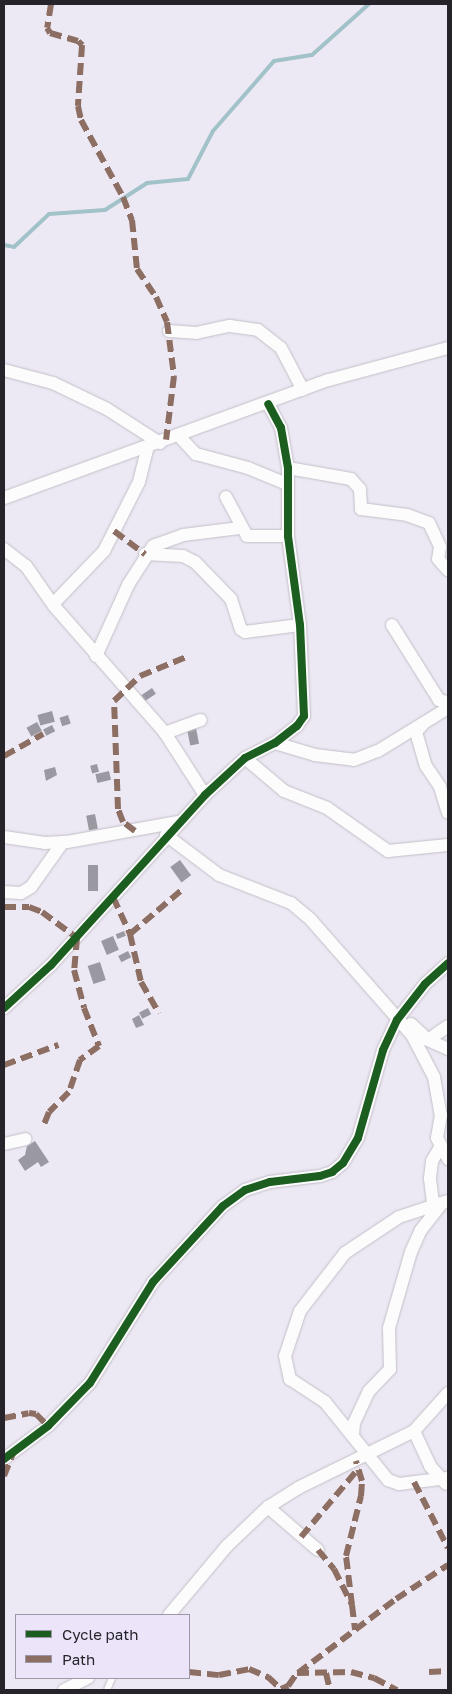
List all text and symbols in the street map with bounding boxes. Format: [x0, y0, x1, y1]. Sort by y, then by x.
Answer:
legend [15, 1614, 190, 1679]
text: Cycle path [62, 1625, 138, 1643]
text: Path [62, 1650, 95, 1668]

